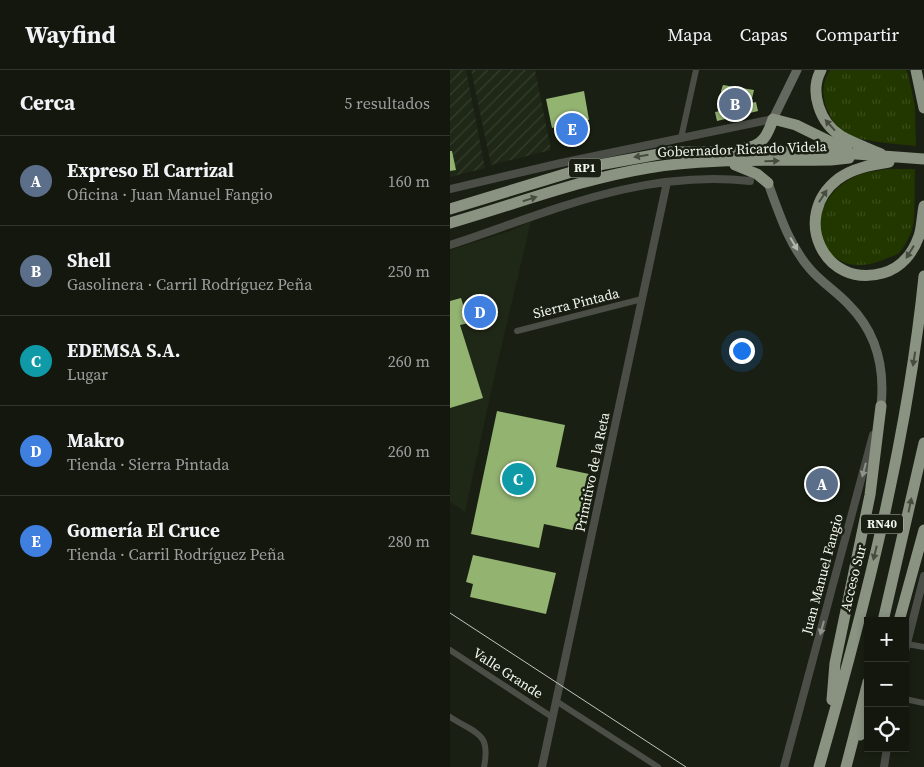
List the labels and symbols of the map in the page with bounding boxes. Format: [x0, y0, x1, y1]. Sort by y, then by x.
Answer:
pin: B [719, 85, 751, 123]
pin: E [556, 110, 588, 148]
one-way arrow [824, 120, 836, 132]
street label: Gobernador Ricardo Videla [657, 136, 828, 162]
one-way arrow [632, 153, 648, 161]
one-way arrow [764, 157, 780, 165]
road number: RP1 [569, 159, 601, 178]
one-way arrow [818, 190, 828, 203]
one-way arrow [523, 195, 538, 202]
one-way arrow [789, 238, 798, 251]
one-way arrow [906, 245, 915, 258]
street label: Sierra Pintada [531, 282, 622, 323]
pin: D [464, 293, 496, 331]
your location [729, 338, 755, 364]
one-way arrow [909, 352, 917, 368]
street label: Primitivo de la Reta [570, 410, 615, 534]
pin: C [502, 460, 534, 498]
one-way arrow [859, 463, 867, 478]
pin: A [806, 465, 838, 503]
one-way arrow [907, 497, 915, 513]
street label: Juan Manuel Fangio [796, 511, 848, 638]
road number: RN40 [861, 514, 903, 534]
street label: Acceso Sur [835, 543, 871, 613]
one-way arrow [871, 545, 879, 560]
one-way arrow [818, 620, 826, 635]
street label: Valle Grande [469, 643, 547, 703]

